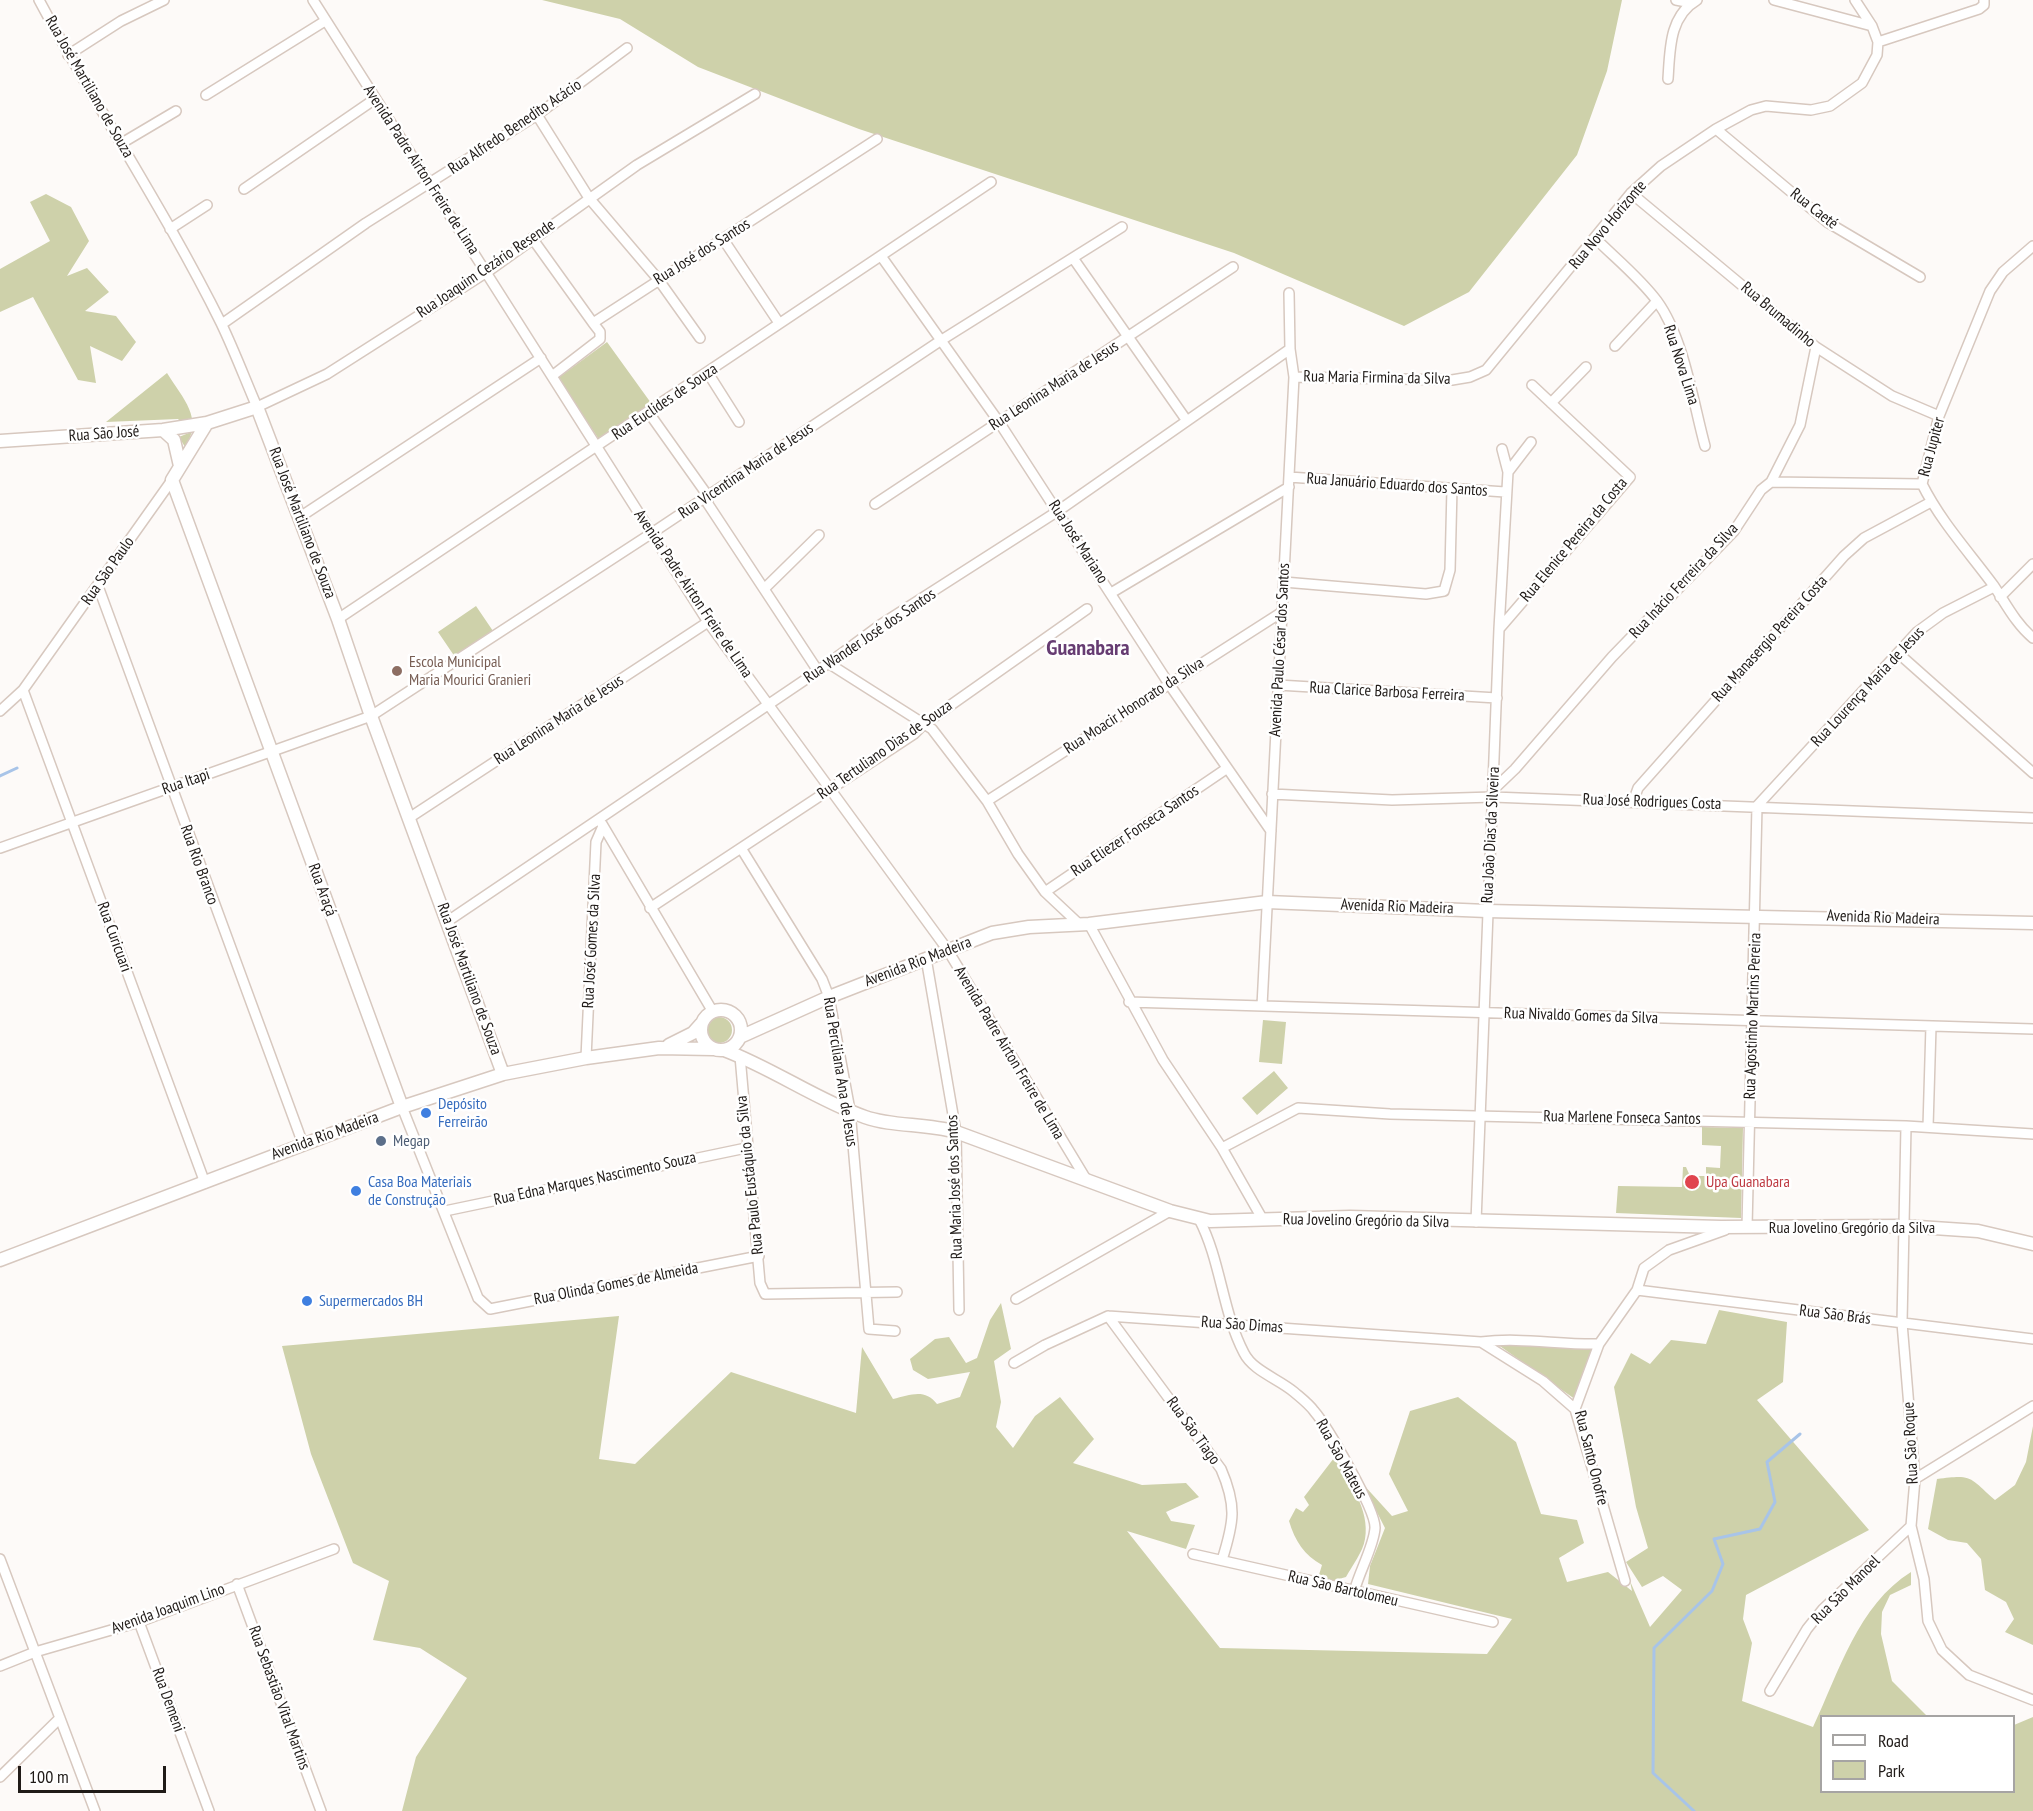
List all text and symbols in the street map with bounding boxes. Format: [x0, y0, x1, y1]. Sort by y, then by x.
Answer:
street label: Rua José Martiliano de Souza [41, 13, 137, 161]
street label: Rua Alfredo Benedito Acácio [445, 75, 585, 179]
street label: Avenida Padre Airton Freire de Lima [359, 82, 483, 258]
street label: Rua Novo Horizonte [1565, 177, 1651, 273]
street label: Rua Caeté [1786, 184, 1842, 234]
street label: Rua José dos Santos [650, 215, 754, 289]
street label: Rua Joaquim Cezário Resende [413, 216, 559, 322]
street label: Rua Brumadinho [1737, 278, 1819, 352]
street label: Rua Nova Lima [1659, 323, 1703, 407]
street label: Rua Leonina Maria de Jesus [986, 337, 1122, 435]
street label: Rua Euclides de Souza [609, 360, 721, 444]
street label: Rua Maria Firmina da Silva [1303, 367, 1451, 389]
street label: Rua Jupiter [1915, 415, 1949, 479]
street label: Rua Vicentina Maria de Jesus [675, 419, 817, 523]
street label: Rua São José [68, 422, 140, 446]
street label: Rua José Martiliano de Souza [264, 445, 340, 601]
street label: Rua Januário Eduardo dos Santos [1306, 469, 1488, 501]
street label: Rua Elenice Pereira da Costa [1516, 474, 1632, 606]
street label: Rua José Mariano [1044, 497, 1112, 587]
street label: Avenida Padre Airton Freire de Lima [630, 506, 756, 682]
street label: Rua Inácio Ferreira da Silva [1626, 519, 1742, 643]
street label: Rua São Paulo [78, 533, 138, 609]
street label: Avenida Paulo César dos Santos [1266, 563, 1294, 737]
street label: Rua Manasergio Pereira Costa [1708, 572, 1832, 706]
street label: Rua Wander José dos Santos [800, 585, 940, 687]
street label: Rua Lourença Maria de Jesus [1807, 623, 1929, 751]
district label: Guanabara [1046, 636, 1130, 662]
place label: Escola Municipal Maria Mourici Granieri [409, 652, 531, 690]
street label: Rua Moacir Honorato da Silva [1060, 654, 1208, 758]
marker: Escola Municipal Maria Mourici Granieri [390, 664, 404, 678]
street label: Rua Leonina Maria de Jesus [491, 671, 627, 769]
street label: Rua Clarice Barbosa Ferreira [1309, 678, 1465, 706]
street label: Rua Tertuliano Dias de Souza [814, 696, 956, 804]
street label: Rua Itapi [160, 765, 212, 799]
street label: Rua João Dias da Silveira [1478, 766, 1504, 904]
street label: Rua Eliezer Fonseca Santos [1068, 781, 1202, 881]
street label: Rua José Rodrigues Costa [1582, 790, 1722, 814]
street label: Rua Rio Branco [176, 822, 222, 908]
street label: Rua Araçá [304, 861, 340, 919]
street label: Rua José Gomes da Silva [579, 873, 605, 1009]
street label: Avenida Rio Madeira [1340, 895, 1454, 919]
street label: Rua Curicuari [92, 899, 136, 975]
street label: Rua José Martiliano de Souza [433, 900, 505, 1058]
street label: Avenida Rio Madeira [1826, 906, 1940, 930]
street label: Rua Agostinho Martins Pereira [1740, 932, 1766, 1100]
street label: Avenida Rio Madeira [862, 933, 974, 991]
street label: Avenida Padre Airton Freire de Lima [950, 963, 1068, 1143]
street label: Rua Perciliana Ana de Jesus [819, 996, 861, 1148]
street label: Rua Nivaldo Gomes da Silva [1504, 1004, 1658, 1028]
place label: Depósito Ferreirão [438, 1094, 488, 1132]
street label: Rua Paulo Eustáquio da Silva [732, 1095, 768, 1255]
marker: Depósito Ferreirão [419, 1106, 433, 1120]
street label: Rua Marlene Fonseca Santos [1543, 1107, 1701, 1129]
street label: Avenida Rio Madeira [269, 1108, 381, 1164]
street label: Rua Maria José dos Santos [943, 1115, 967, 1259]
place label: Megap [393, 1131, 430, 1151]
marker: Megap [374, 1134, 388, 1148]
street label: Rua Edna Marques Nascimento Souza [492, 1148, 698, 1210]
place label: Casa Boa Materiais de Construção [368, 1172, 472, 1210]
place label: Upa Guanabara [1706, 1172, 1790, 1192]
marker: Upa Guanabara [1683, 1173, 1701, 1191]
marker: Casa Boa Materiais de Construção [349, 1184, 363, 1198]
street label: Rua Jovelino Gregório da Silva [1283, 1210, 1449, 1232]
street label: Rua Jovelino Gregório da Silva [1769, 1218, 1935, 1238]
street label: Rua Olinda Gomes de Almeida [532, 1259, 700, 1309]
place label: Supermercados BH [319, 1291, 423, 1311]
marker: Supermercados BH [300, 1294, 314, 1308]
street label: Rua São Brás [1798, 1301, 1872, 1329]
street label: Rua São Dimas [1200, 1313, 1284, 1337]
street label: Rua São Tiago [1162, 1393, 1224, 1469]
street label: Rua São Roque [1899, 1401, 1923, 1485]
street label: Rua Santo Onofre [1570, 1409, 1612, 1507]
street label: Rua São Mateus [1311, 1416, 1371, 1502]
street label: Rua São Manoel [1808, 1552, 1884, 1628]
street label: Rua São Bartolomeu [1286, 1567, 1400, 1611]
street label: Avenida Joaquim Lino [109, 1580, 227, 1638]
street label: Rua Sebastião Vital Martins [244, 1623, 314, 1773]
street label: Rua Demeni [148, 1665, 188, 1735]
legend [1820, 1715, 2015, 1793]
text: Road [1878, 1729, 1909, 1752]
scale bar [21, 1754, 170, 1792]
text: Park [1878, 1759, 1905, 1782]
text: 100 m [29, 1765, 69, 1788]

